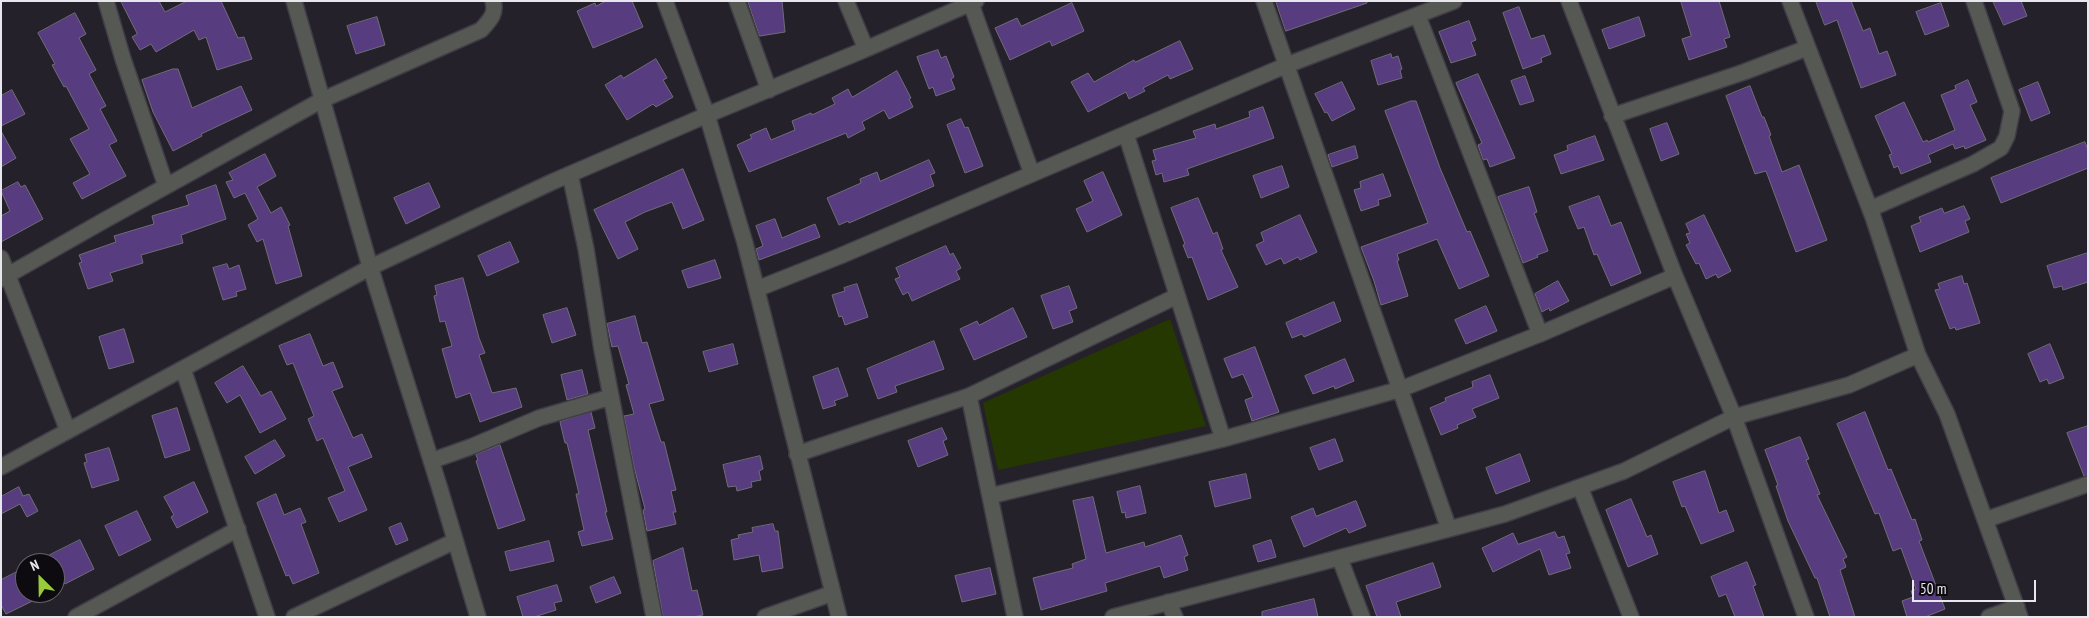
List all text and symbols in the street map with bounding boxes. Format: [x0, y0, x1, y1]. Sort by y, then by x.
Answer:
north arrow [15, 553, 65, 603]
text: N [28, 555, 42, 575]
scale bar [1914, 570, 2038, 602]
text: 50 m [1920, 579, 1946, 598]

